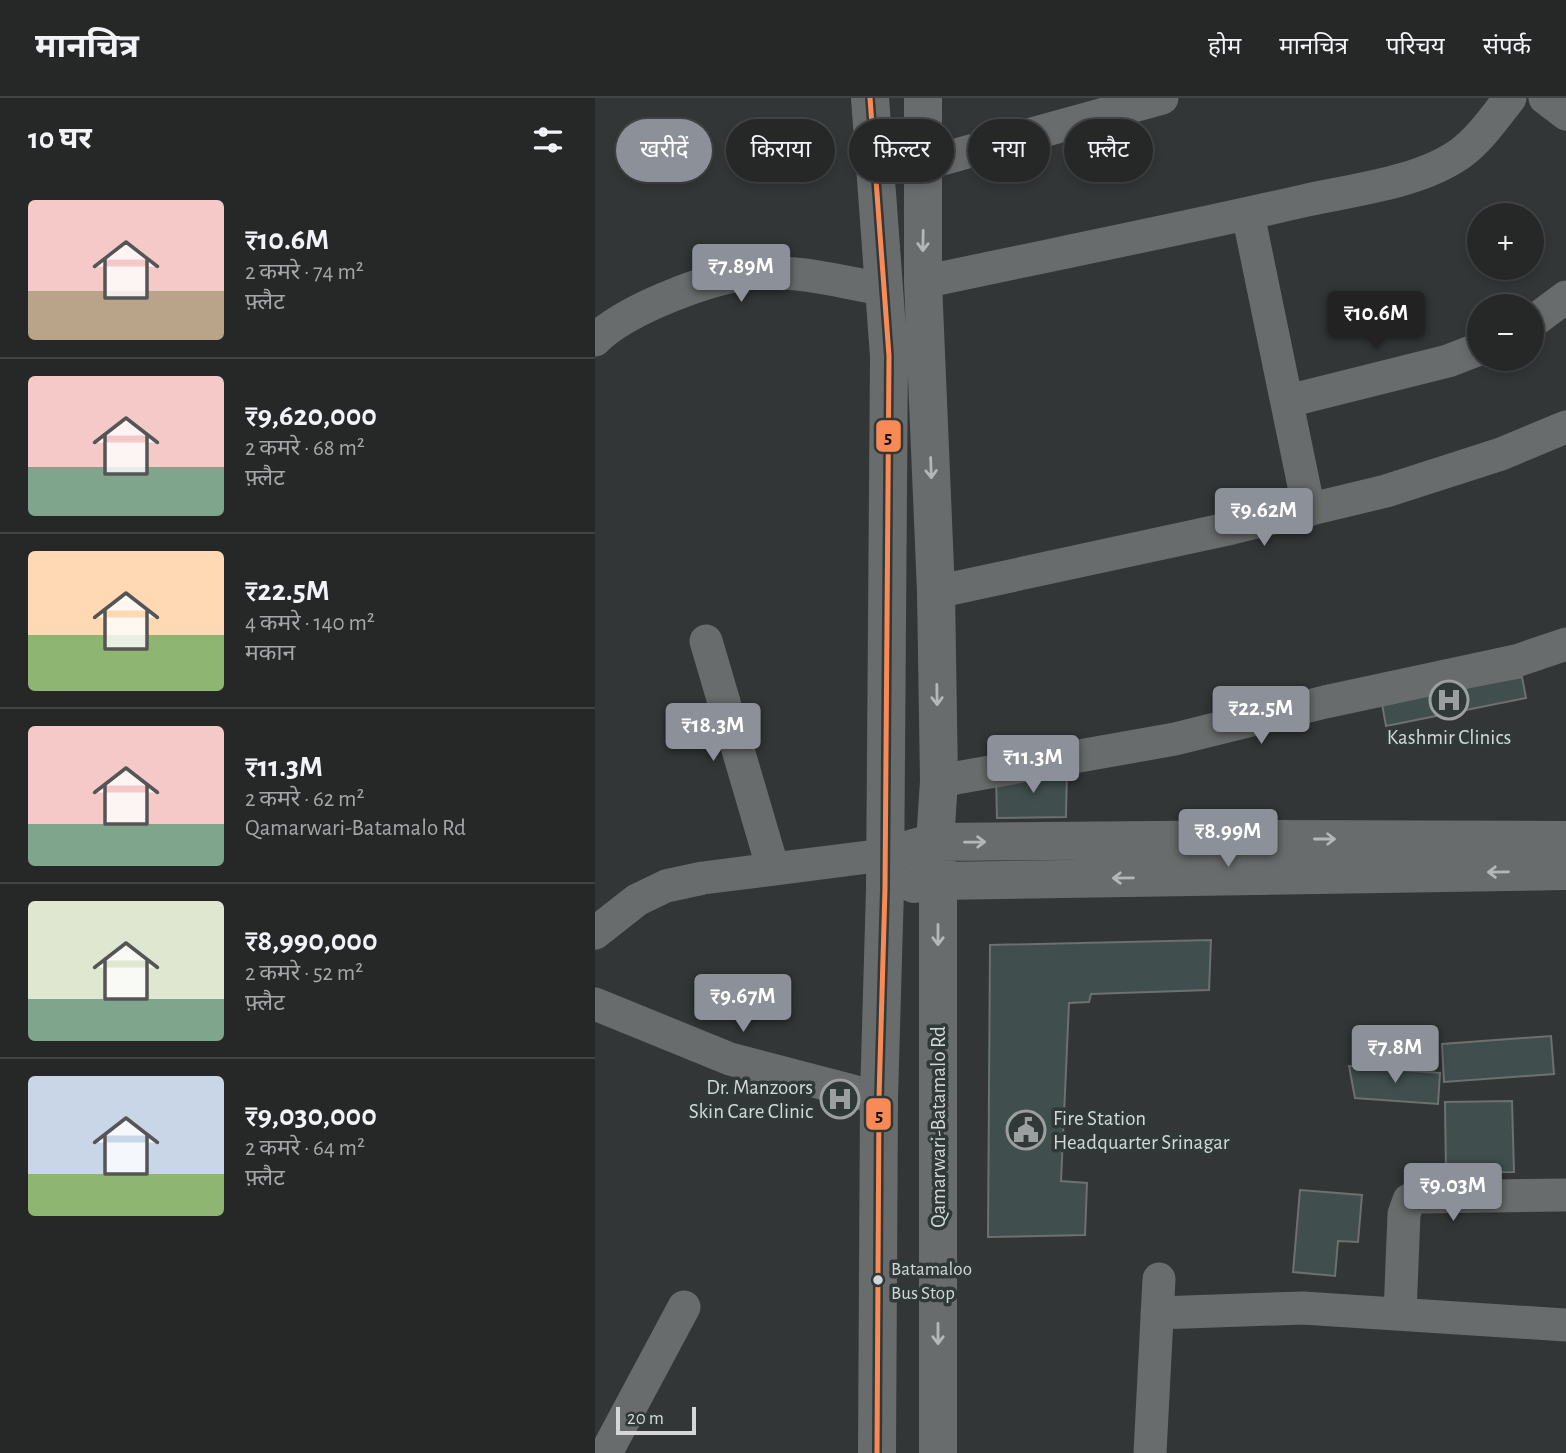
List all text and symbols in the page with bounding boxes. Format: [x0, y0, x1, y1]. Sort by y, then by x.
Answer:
text: मानचित्र [35, 31, 139, 64]
text: होम [1208, 35, 1241, 59]
text: मानचित्र [1279, 35, 1348, 59]
text: परिचय [1386, 35, 1445, 59]
text: संपर्क [1483, 35, 1531, 59]
chip: खरीदें [616, 119, 712, 182]
chip: किराया [726, 119, 835, 182]
chip: फ़िल्टर [849, 119, 954, 182]
chip: नया [968, 119, 1050, 182]
chip: फ़्लैट [1064, 119, 1153, 182]
icon: filters [529, 121, 567, 159]
text: 10 घर [28, 124, 92, 154]
map controls [1467, 203, 1544, 371]
button: + [1467, 203, 1544, 280]
text: ₹10.6M [245, 225, 329, 255]
icon: home [84, 228, 168, 312]
one-way arrow [917, 229, 930, 252]
pin: ₹7.89M [684, 244, 798, 304]
text: ₹7.89M [708, 255, 774, 278]
text: 2 कमरे · 74 m² [245, 261, 364, 284]
text: फ़्लैट [245, 291, 285, 314]
pin: ₹10.6M [1319, 292, 1433, 351]
button: − [1467, 294, 1544, 371]
text: ₹10.6M [1344, 302, 1408, 325]
text: ₹9,620,000 [245, 401, 377, 431]
icon: home [84, 404, 168, 488]
line badge: 5 [875, 419, 902, 453]
text: 5 [884, 428, 892, 447]
text: 2 कमरे · 68 m² [245, 437, 365, 460]
one-way arrow [925, 456, 938, 479]
text: फ़्लैट [245, 467, 285, 490]
pin: ₹9.62M [1207, 489, 1321, 548]
text: ₹9.62M [1231, 499, 1297, 522]
text: ₹22.5M [245, 576, 330, 606]
icon: home [84, 579, 168, 663]
text: 4 कमरे · 140 m² [245, 612, 375, 635]
text: मकान [245, 642, 295, 665]
hospital icon: Kashmir Clinics [1428, 679, 1470, 721]
one-way arrow [931, 683, 944, 706]
pin: ₹22.5M [1204, 686, 1318, 746]
text: ₹22.5M [1229, 697, 1293, 720]
pin: ₹18.3M [656, 704, 770, 763]
text: ₹18.3M [682, 714, 744, 737]
place label: Kashmir Clinics [1387, 727, 1511, 748]
pin: ₹11.3M [976, 736, 1090, 795]
text: ₹11.3M [1003, 746, 1063, 769]
text: ₹11.3M [245, 752, 323, 782]
icon: home [84, 754, 168, 838]
text: 2 कमरे · 62 m² [245, 788, 364, 811]
pin: ₹8.99M [1171, 810, 1285, 869]
text: Qamarwari-Batamalo Rd [245, 817, 466, 840]
text: ₹8.99M [1195, 820, 1261, 843]
one-way arrow [1313, 832, 1336, 846]
one-way arrow [963, 835, 986, 849]
one-way arrow [1487, 865, 1510, 879]
one-way arrow [1112, 871, 1135, 885]
one-way arrow [931, 923, 945, 946]
text: ₹8,990,000 [245, 926, 378, 956]
icon: home [84, 929, 168, 1013]
text: 2 कमरे · 52 m² [245, 962, 363, 985]
pin: ₹9.67M [686, 974, 800, 1034]
text: ₹9.67M [710, 985, 776, 1008]
text: फ़्लैट [245, 992, 285, 1015]
street label: Qamarwari-Batamalo Rd [928, 1026, 949, 1228]
pin: ₹7.8M [1346, 1026, 1444, 1085]
text: ₹7.8M [1368, 1036, 1422, 1059]
place label: Dr. Manzoors Skin Care Clinic [689, 1077, 813, 1122]
hospital icon: Dr. Manzoors Skin Care Clinic [819, 1078, 861, 1120]
line badge: 5 [865, 1097, 892, 1131]
text: ₹9,030,000 [245, 1101, 377, 1131]
icon: home [84, 1104, 168, 1188]
text: 5 [875, 1106, 883, 1125]
place label: Fire Station Headquarter Srinagar [1053, 1108, 1230, 1153]
public building icon: Fire Station Headquarter Srinagar [1005, 1109, 1047, 1151]
text: 2 कमरे · 64 m² [245, 1137, 365, 1160]
pin: ₹9.03M [1396, 1164, 1510, 1223]
text: फ़्लैट [245, 1167, 285, 1190]
text: ₹9.03M [1420, 1174, 1486, 1197]
place label: Batamaloo Bus Stop [891, 1260, 972, 1303]
marker: Batamaloo Bus Stop [871, 1273, 885, 1287]
one-way arrow [931, 1322, 945, 1345]
scale bar [616, 1404, 697, 1436]
text: 20 m [627, 1409, 664, 1428]

